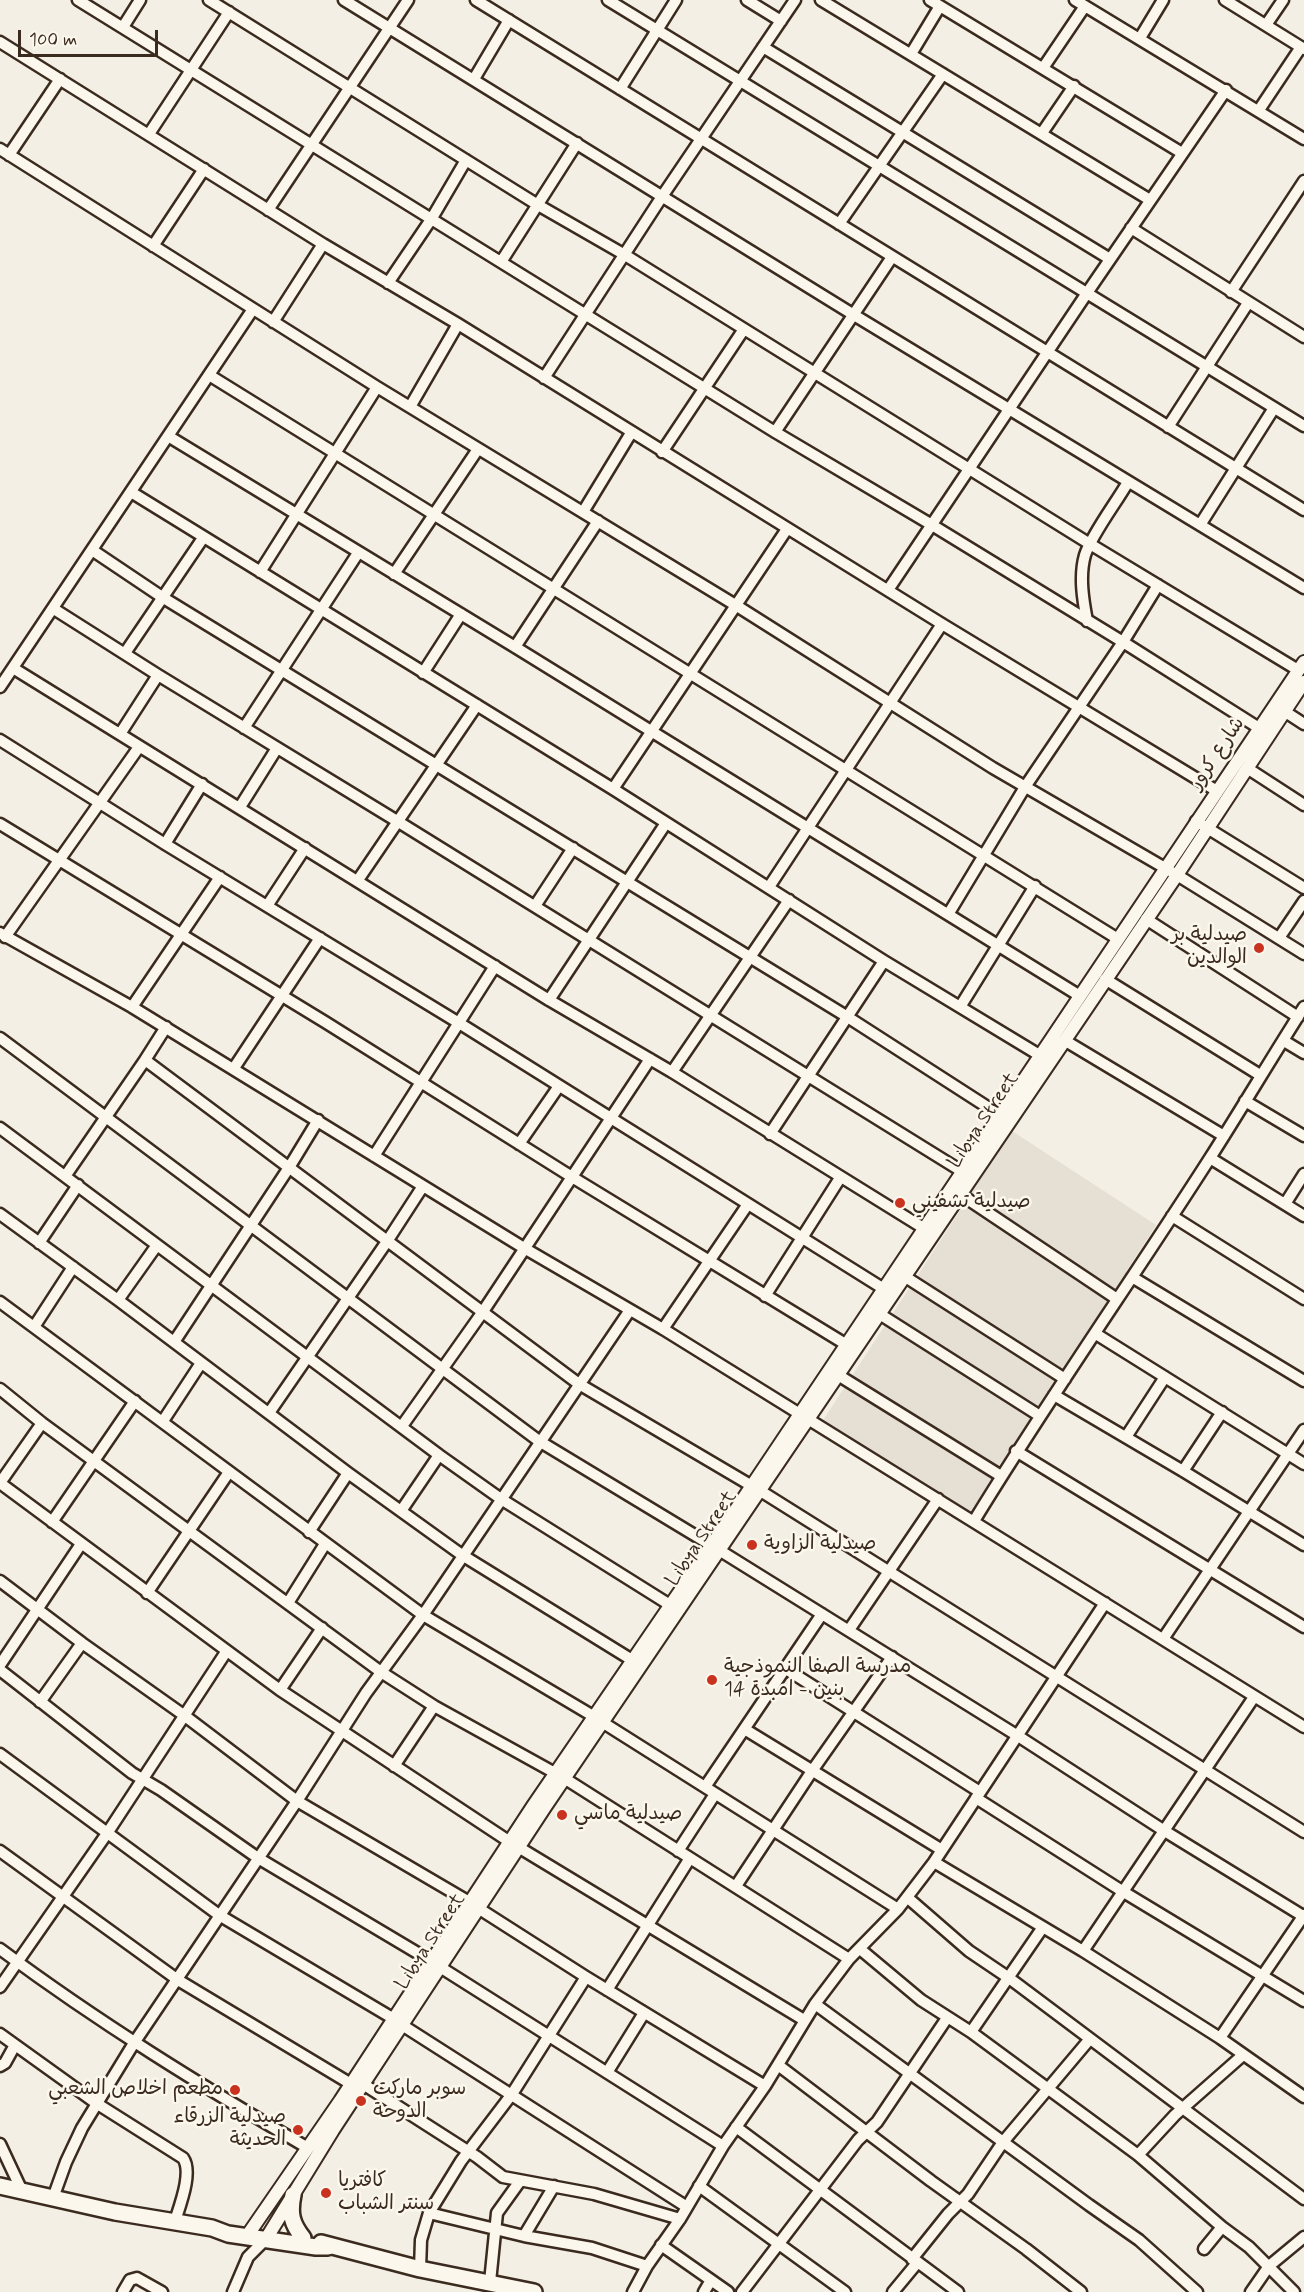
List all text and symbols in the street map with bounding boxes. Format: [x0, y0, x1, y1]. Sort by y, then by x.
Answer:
scale bar [21, 18, 160, 56]
text: 100 m [29, 28, 77, 52]
street label: شارع كرور [1185, 713, 1251, 795]
place label: صيدلية بر الوالدين [1171, 924, 1247, 971]
marker: صيدلية بر الوالدين [1252, 941, 1266, 955]
street label: Libya Street [943, 1069, 1025, 1173]
place label: صيدلية تشفيني [912, 1191, 1031, 1215]
marker: صيدلية تشفيني [893, 1196, 907, 1210]
street label: Libya Street [661, 1487, 743, 1591]
place label: صيدلية الزاوية [764, 1533, 876, 1557]
marker: صيدلية الزاوية [745, 1538, 759, 1552]
place label: مدرسة الصفا النموذجية بنين - امبدة 14 [724, 1656, 911, 1703]
marker: مدرسة الصفا النموذجية بنين - امبدة 14 [705, 1673, 719, 1687]
place label: صيدلية ماسي [574, 1803, 682, 1827]
marker: صيدلية ماسي [555, 1808, 569, 1822]
street label: Libya Street [391, 1889, 471, 1995]
place label: مطعم اخلاص الشعبي [48, 2078, 223, 2102]
place label: سوبر ماركت الدوحة [373, 2078, 466, 2125]
marker: مطعم اخلاص الشعبي [228, 2083, 242, 2097]
marker: سوبر ماركت الدوحة [354, 2094, 368, 2108]
place label: صيدلية الزرقاء الحديثة [174, 2106, 286, 2153]
marker: صيدلية الزرقاء الحديثة [291, 2123, 305, 2137]
place label: كافتريا سنتر الشباب [338, 2170, 434, 2217]
marker: كافتريا سنتر الشباب [319, 2186, 333, 2200]

